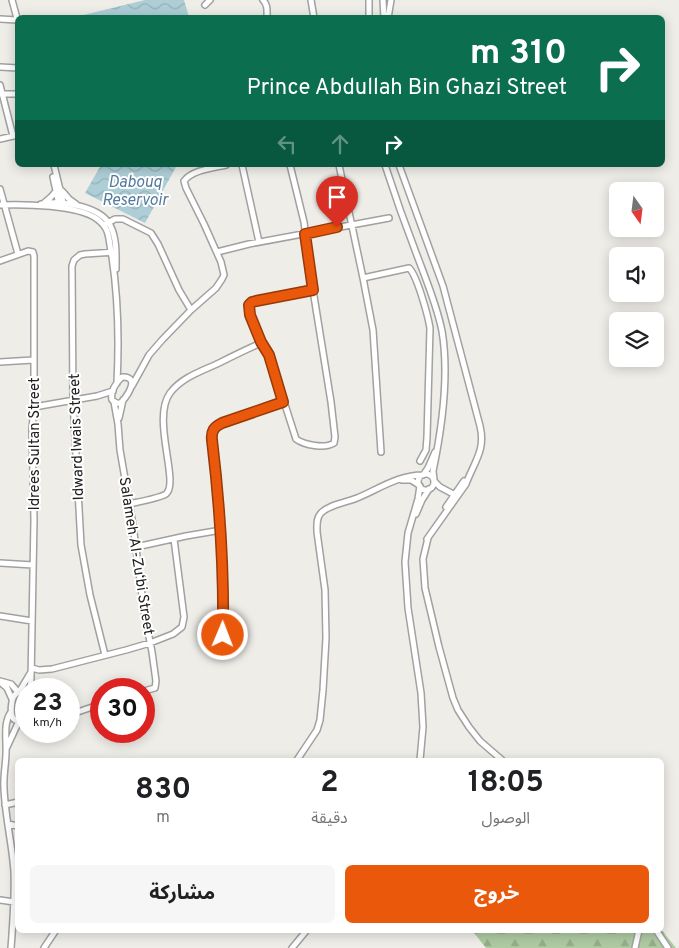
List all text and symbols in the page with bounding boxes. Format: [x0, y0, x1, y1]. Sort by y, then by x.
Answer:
text: 310 m [470, 32, 567, 76]
icon: right [585, 35, 650, 100]
text: Prince Abdullah Bin Ghazi Street [247, 75, 567, 102]
icon: left [273, 130, 301, 158]
icon: ahead [326, 130, 354, 158]
icon: right [379, 130, 407, 158]
water label: Dabouq Reservoir [102, 173, 170, 211]
pin [316, 176, 358, 227]
north arrow [609, 182, 664, 238]
map controls [609, 182, 664, 367]
icon: arrive [323, 183, 351, 211]
button: sound [609, 247, 664, 302]
button: layers [609, 312, 664, 367]
street label: Idward Iwais Street [66, 373, 89, 501]
street label: Idrees Sultan Street [26, 377, 45, 511]
street label: Salameh Al-Zu‘bi Street [114, 476, 157, 637]
position arrow [196, 608, 248, 660]
speed limit sign: 30 [90, 678, 155, 743]
text: 23 [32, 688, 63, 720]
text: km/h [33, 715, 62, 731]
text: 2 [320, 765, 339, 802]
text: 18:05 [468, 765, 544, 802]
text: 830 [135, 772, 191, 809]
text: m [156, 808, 170, 828]
text: دقيقة [311, 809, 348, 829]
text: الوصول [482, 809, 530, 829]
button: مشاركة [30, 865, 335, 923]
button: خروج [345, 865, 649, 923]

